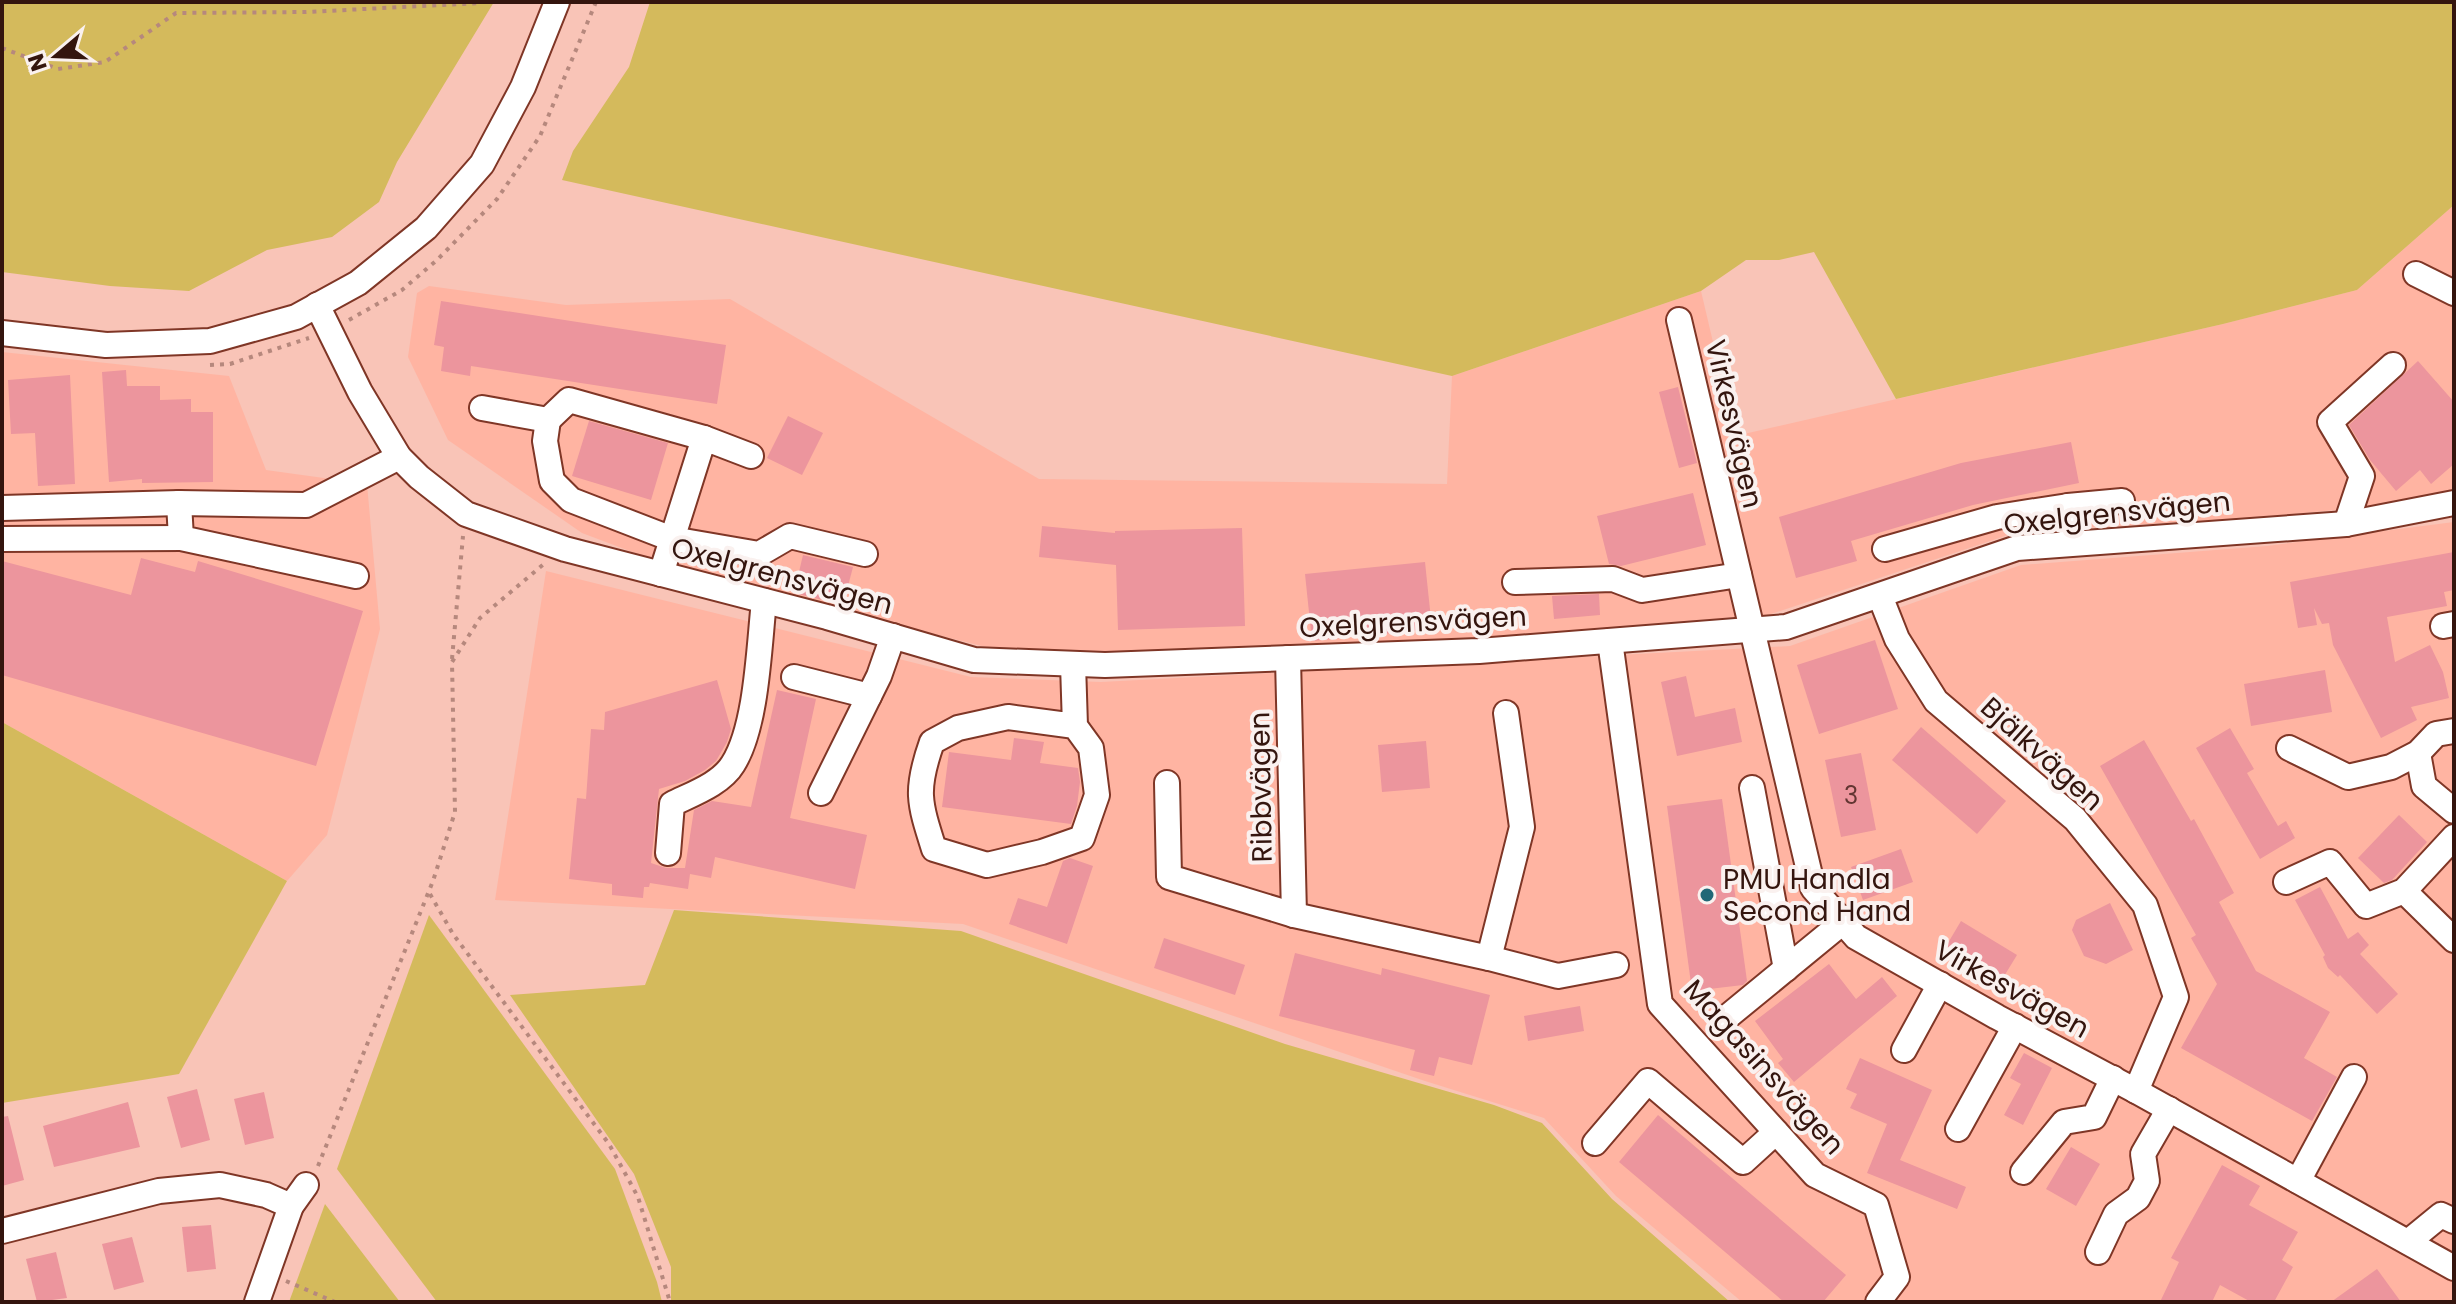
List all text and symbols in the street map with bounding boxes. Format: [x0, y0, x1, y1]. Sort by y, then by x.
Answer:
north arrow [16, 16, 96, 96]
text: N [20, 49, 55, 75]
street label: Virkesvägen [1696, 336, 1772, 512]
street label: Oxelgrensvägen [2002, 482, 2232, 544]
street label: Oxelgrensvägen [667, 528, 897, 624]
street label: Oxelgrensvägen [1298, 597, 1528, 647]
street label: Bjälkvägen [1972, 688, 2112, 820]
street label: Ribbvägen [1240, 711, 1282, 863]
house number: 3 [1844, 779, 1858, 812]
place label: PMU Handla Second Hand [1723, 860, 1911, 931]
marker: PMU Handla Second Hand [1698, 886, 1716, 904]
street label: Virkesvägen [1928, 930, 2096, 1048]
street label: Magasinsvägen [1675, 971, 1853, 1163]

